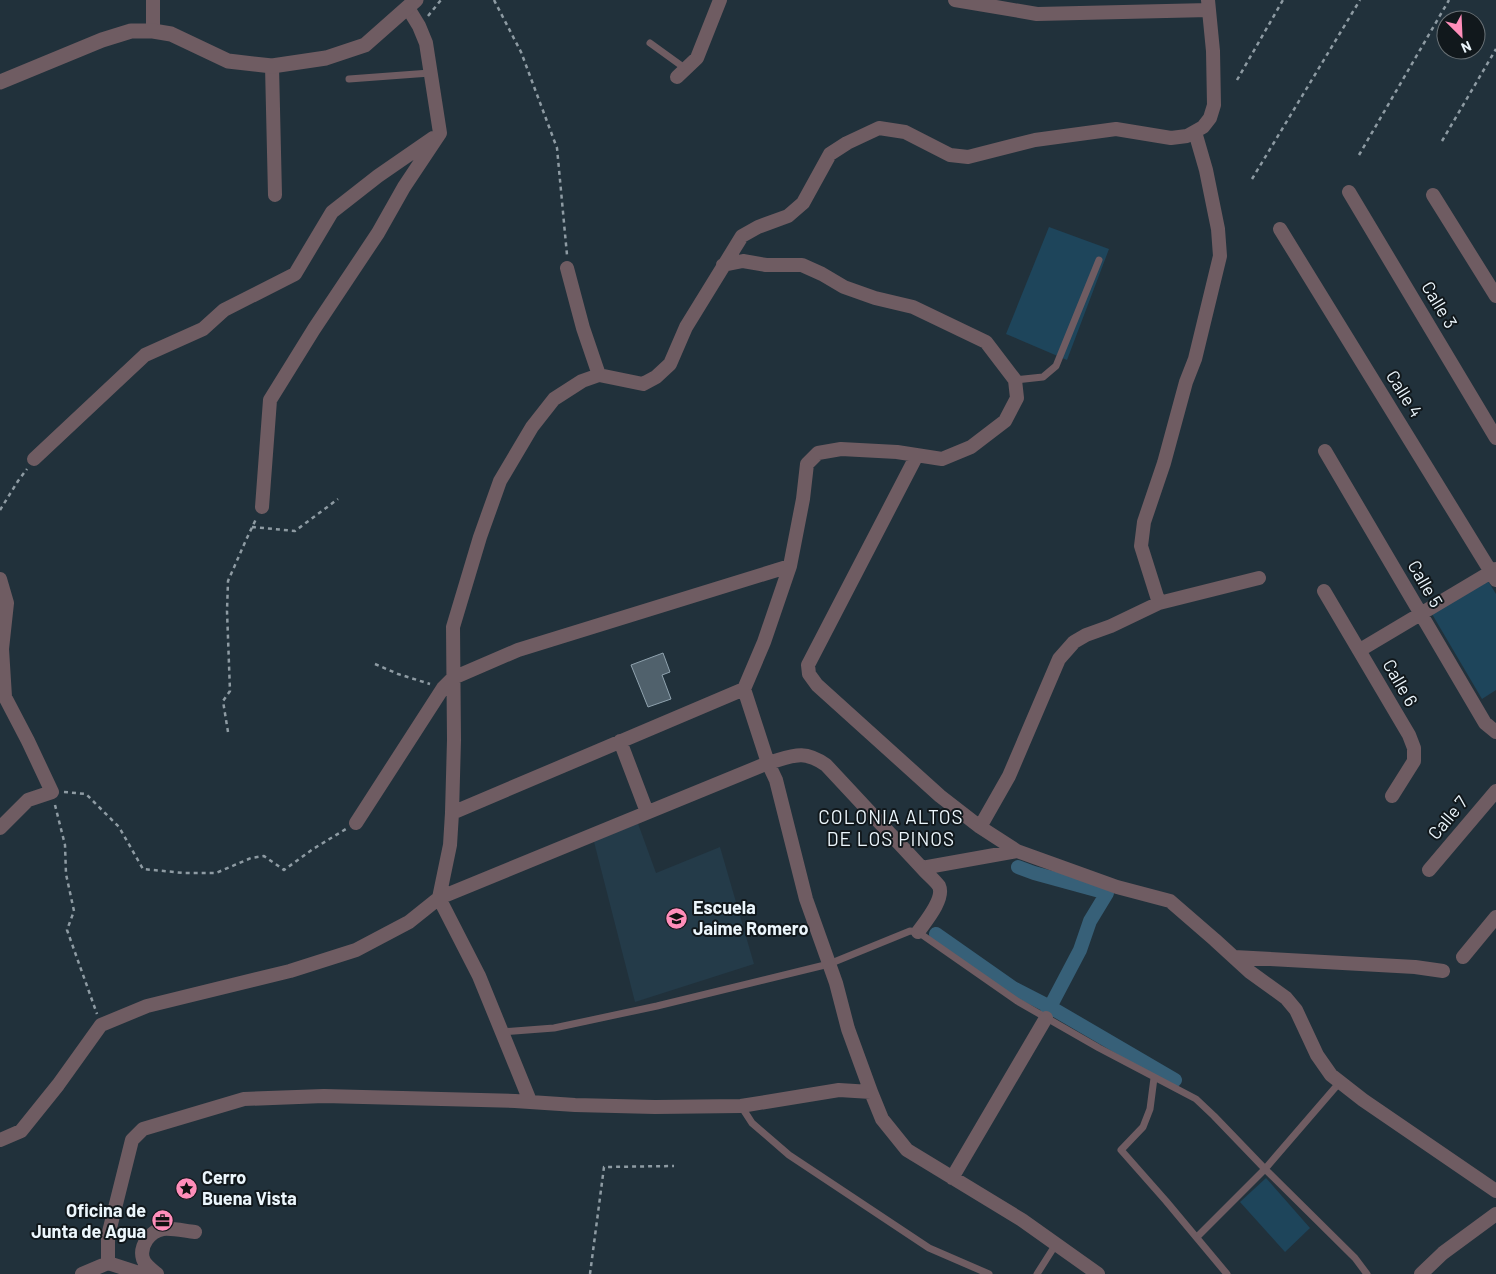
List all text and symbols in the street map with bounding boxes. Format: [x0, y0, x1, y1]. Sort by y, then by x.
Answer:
north arrow [1436, 10, 1486, 60]
text: N [1459, 38, 1474, 57]
street label: Calle 3 [1417, 277, 1462, 332]
street label: Calle 4 [1382, 366, 1428, 421]
street label: Calle 5 [1404, 556, 1448, 611]
street label: Calle 6 [1379, 655, 1423, 710]
street label: Calle 7 [1423, 791, 1472, 844]
district label: COLONIA ALTOS DE LOS PINOS [818, 805, 964, 850]
place label: Escuela Jaime Romero [693, 896, 808, 939]
school or university icon: Escuela Jaime Romero [665, 906, 689, 930]
place label: Cerro Buena Vista [202, 1166, 297, 1209]
place icon: Cerro Buena Vista [174, 1176, 198, 1200]
place label: Oficina de Junta de Agua [31, 1199, 146, 1242]
office icon: Oficina de Junta de Agua [150, 1209, 174, 1233]

